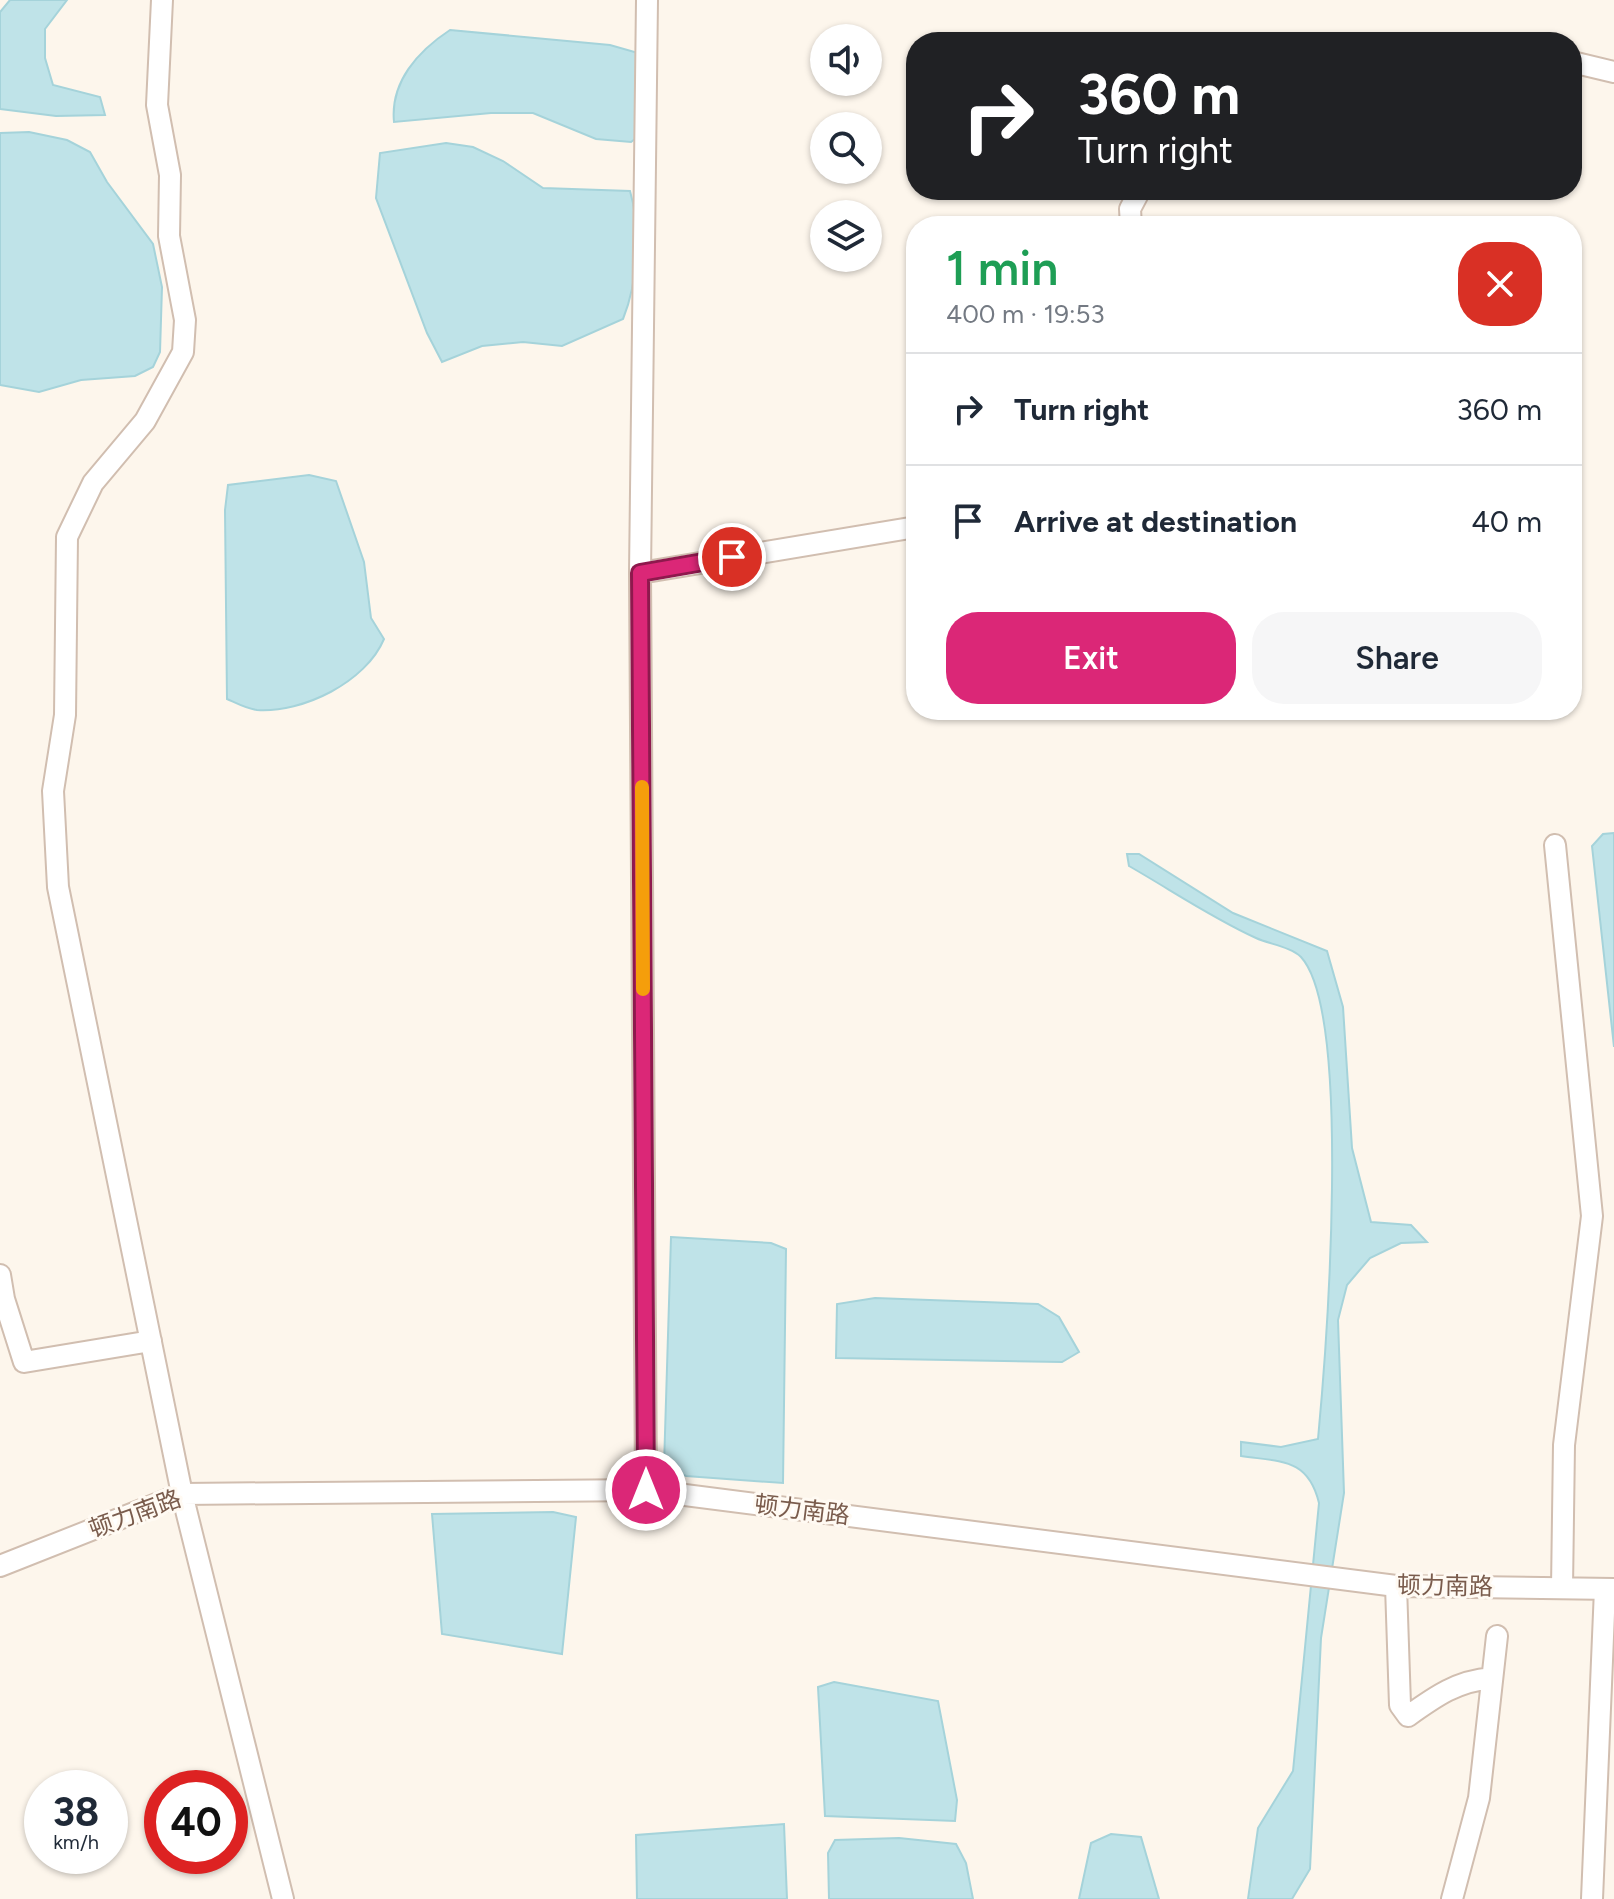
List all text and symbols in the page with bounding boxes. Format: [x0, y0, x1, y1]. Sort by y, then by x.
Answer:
map controls [810, 24, 882, 272]
button: sound [810, 24, 882, 96]
text: 360 m [1078, 61, 1240, 128]
icon: right [946, 64, 1050, 168]
button: search [810, 112, 882, 184]
text: Turn right [1078, 129, 1233, 172]
button: layers [810, 200, 882, 272]
text: 1 min [946, 239, 1058, 297]
button: close [1458, 242, 1542, 326]
text: 400 m · 19:53 [946, 298, 1105, 330]
icon: right [946, 387, 990, 431]
text: Turn right [1014, 391, 1149, 428]
text: 360 m [1457, 391, 1542, 428]
icon: arrive [946, 499, 990, 543]
text: Arrive at destination [1014, 503, 1297, 540]
text: 40 m [1471, 503, 1542, 540]
pin [698, 523, 766, 591]
icon: arrive [710, 535, 754, 579]
button: Exit [946, 612, 1236, 704]
button: Share [1252, 612, 1542, 704]
position arrow [604, 1448, 688, 1532]
street label: 顿力南路 [85, 1483, 185, 1544]
street label: 顿力南路 [753, 1489, 851, 1530]
street label: 顿力南路 [1397, 1570, 1493, 1601]
speed limit sign: 40 [144, 1770, 248, 1874]
text: 38 [53, 1788, 99, 1836]
text: km/h [53, 1830, 99, 1854]

